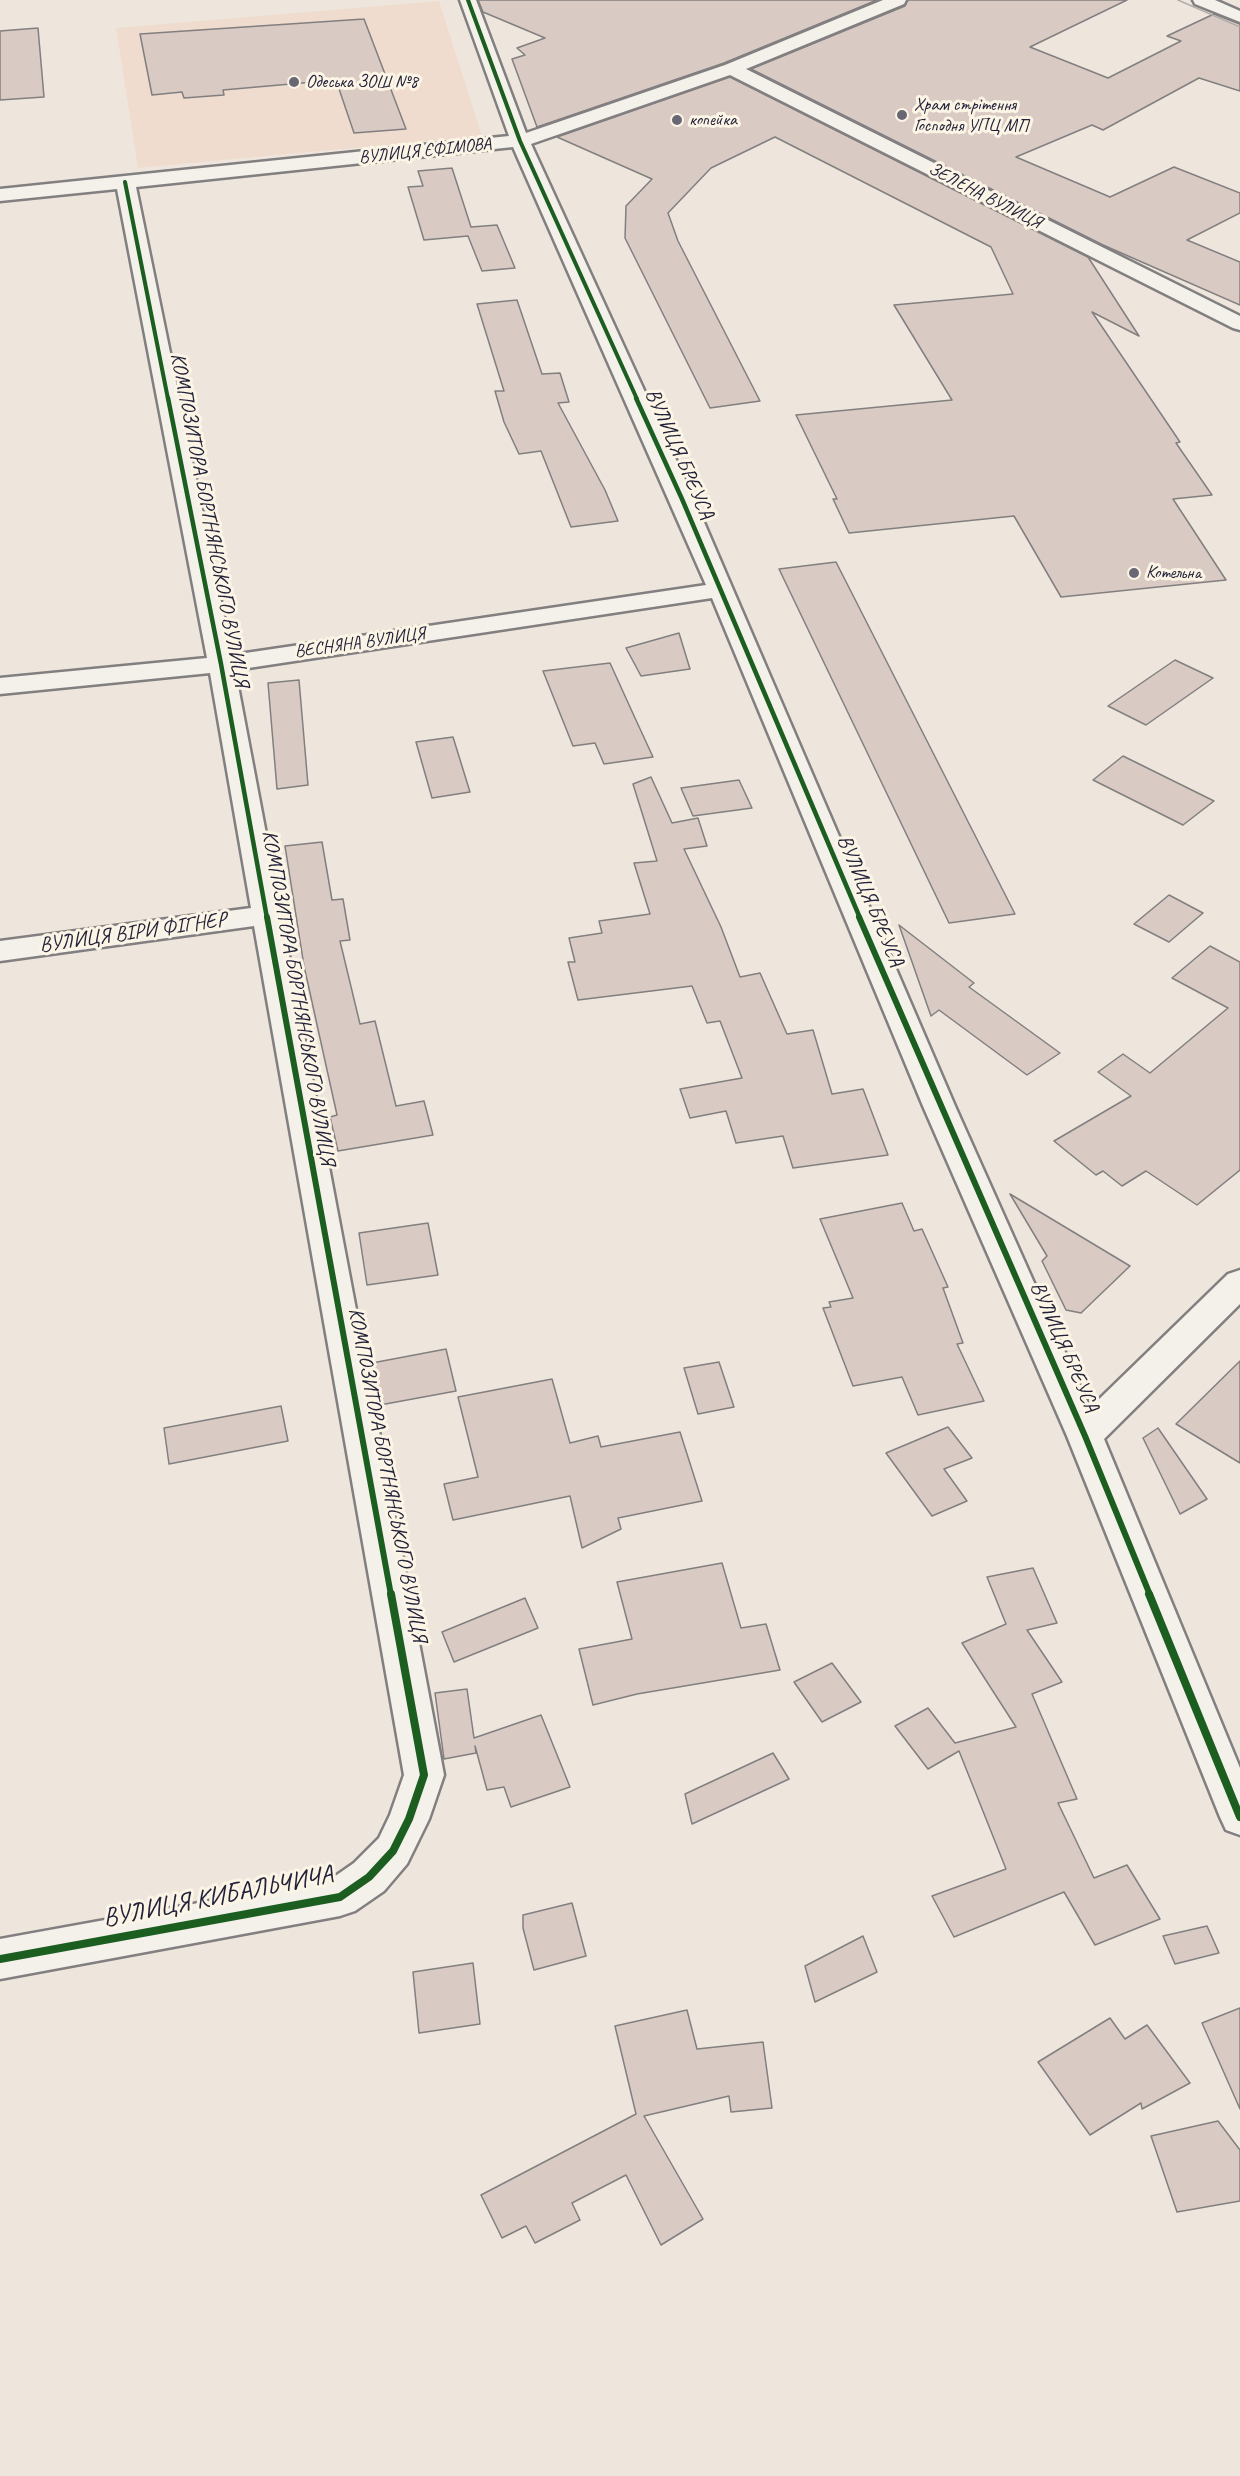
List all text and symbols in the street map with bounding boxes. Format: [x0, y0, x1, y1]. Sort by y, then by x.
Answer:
place label: Одеська ЗОШ №8 [306, 71, 418, 93]
marker: Одеська ЗОШ №8 [287, 75, 301, 89]
place label: Храм стрітення Господня УПЦ МП [914, 94, 1028, 136]
marker: Храм стрітення Господня УПЦ МП [895, 108, 909, 122]
place label: копейка [689, 109, 737, 131]
marker: копейка [670, 113, 684, 127]
street label: ВУЛИЦЯ ЄФІМОВА [358, 133, 492, 169]
street label: ЗЕЛЕНА ВУЛИЦЯ [925, 158, 1045, 234]
street label: КОМПОЗИТОРА БОРТНЯНСЬКОГО ВУЛИЦЯ [164, 351, 254, 689]
street label: ВУЛИЦЯ БРЕУСА [639, 385, 719, 523]
place label: Котельна [1146, 562, 1201, 584]
marker: Котельна [1127, 566, 1141, 580]
street label: ВЕСНЯНА ВУЛИЦЯ [293, 623, 427, 663]
street label: КОМПОЗИТОРА БОРТНЯНСЬКОГО ВУЛИЦЯ [256, 828, 340, 1168]
street label: ВУЛИЦЯ БРЕУСА [831, 831, 909, 971]
street label: ВУЛИЦЯ ВІРИ ФІГНЕР [38, 907, 228, 959]
street label: ВУЛИЦЯ БРЕУСА [1024, 1278, 1104, 1416]
street label: КОМПОЗИТОРА БОРТНЯНСЬКОГО ВУЛИЦЯ [342, 1306, 432, 1644]
street label: ВУЛИЦЯ КИБАЛЬЧИЧА [100, 1859, 336, 1935]

